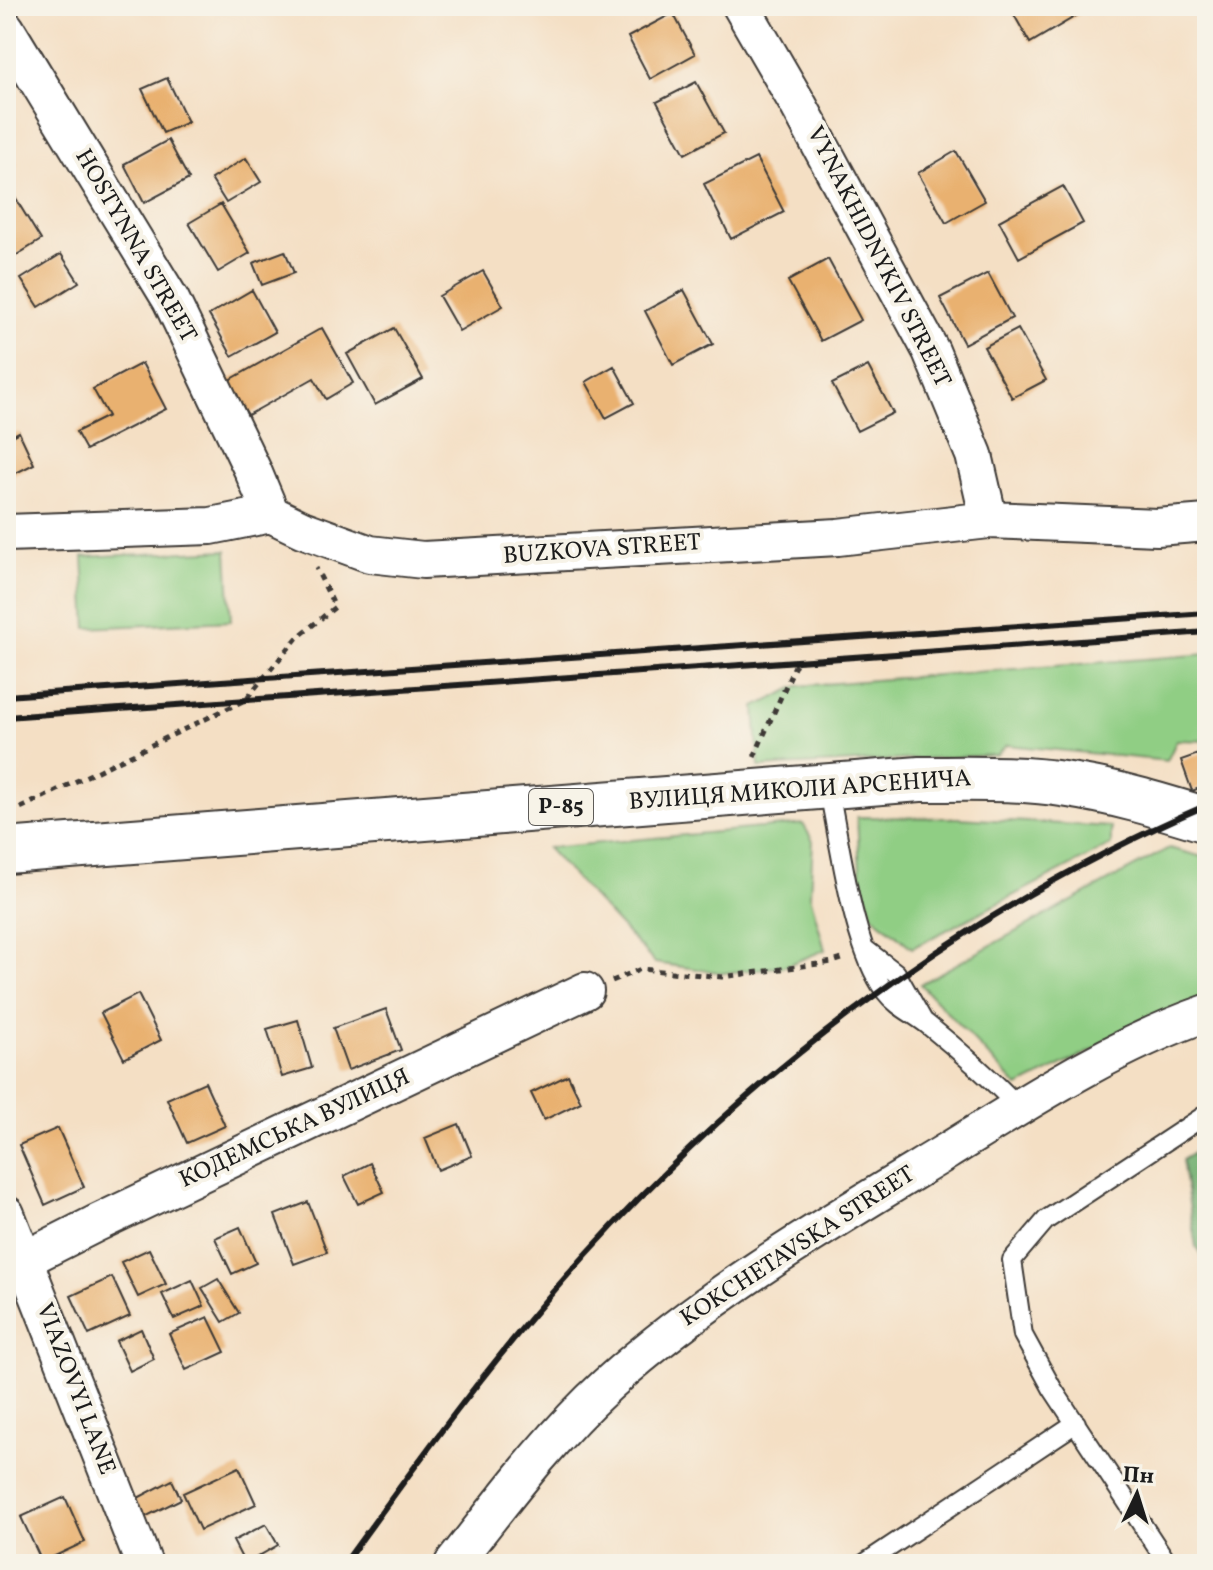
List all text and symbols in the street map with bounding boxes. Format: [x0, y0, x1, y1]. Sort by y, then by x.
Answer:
street label: VYNAKHIDNYKIV STREET [797, 121, 959, 393]
street label: HOSTYNNA STREET [66, 143, 204, 349]
street label: BUZKOVA STREET [502, 526, 702, 574]
street label: ВУЛИЦЯ МИКОЛИ АРСЕНИЧА [628, 762, 972, 820]
road number: Р-85 [529, 789, 593, 825]
street label: КОДЕМСЬКА ВУЛИЦЯ [174, 1061, 416, 1197]
street label: KOKCHETAVSKA STREET [674, 1158, 922, 1336]
street label: VIAZOVYI LANE [27, 1298, 123, 1480]
north arrow [1097, 1454, 1177, 1534]
text: Пн [1122, 1460, 1155, 1493]

